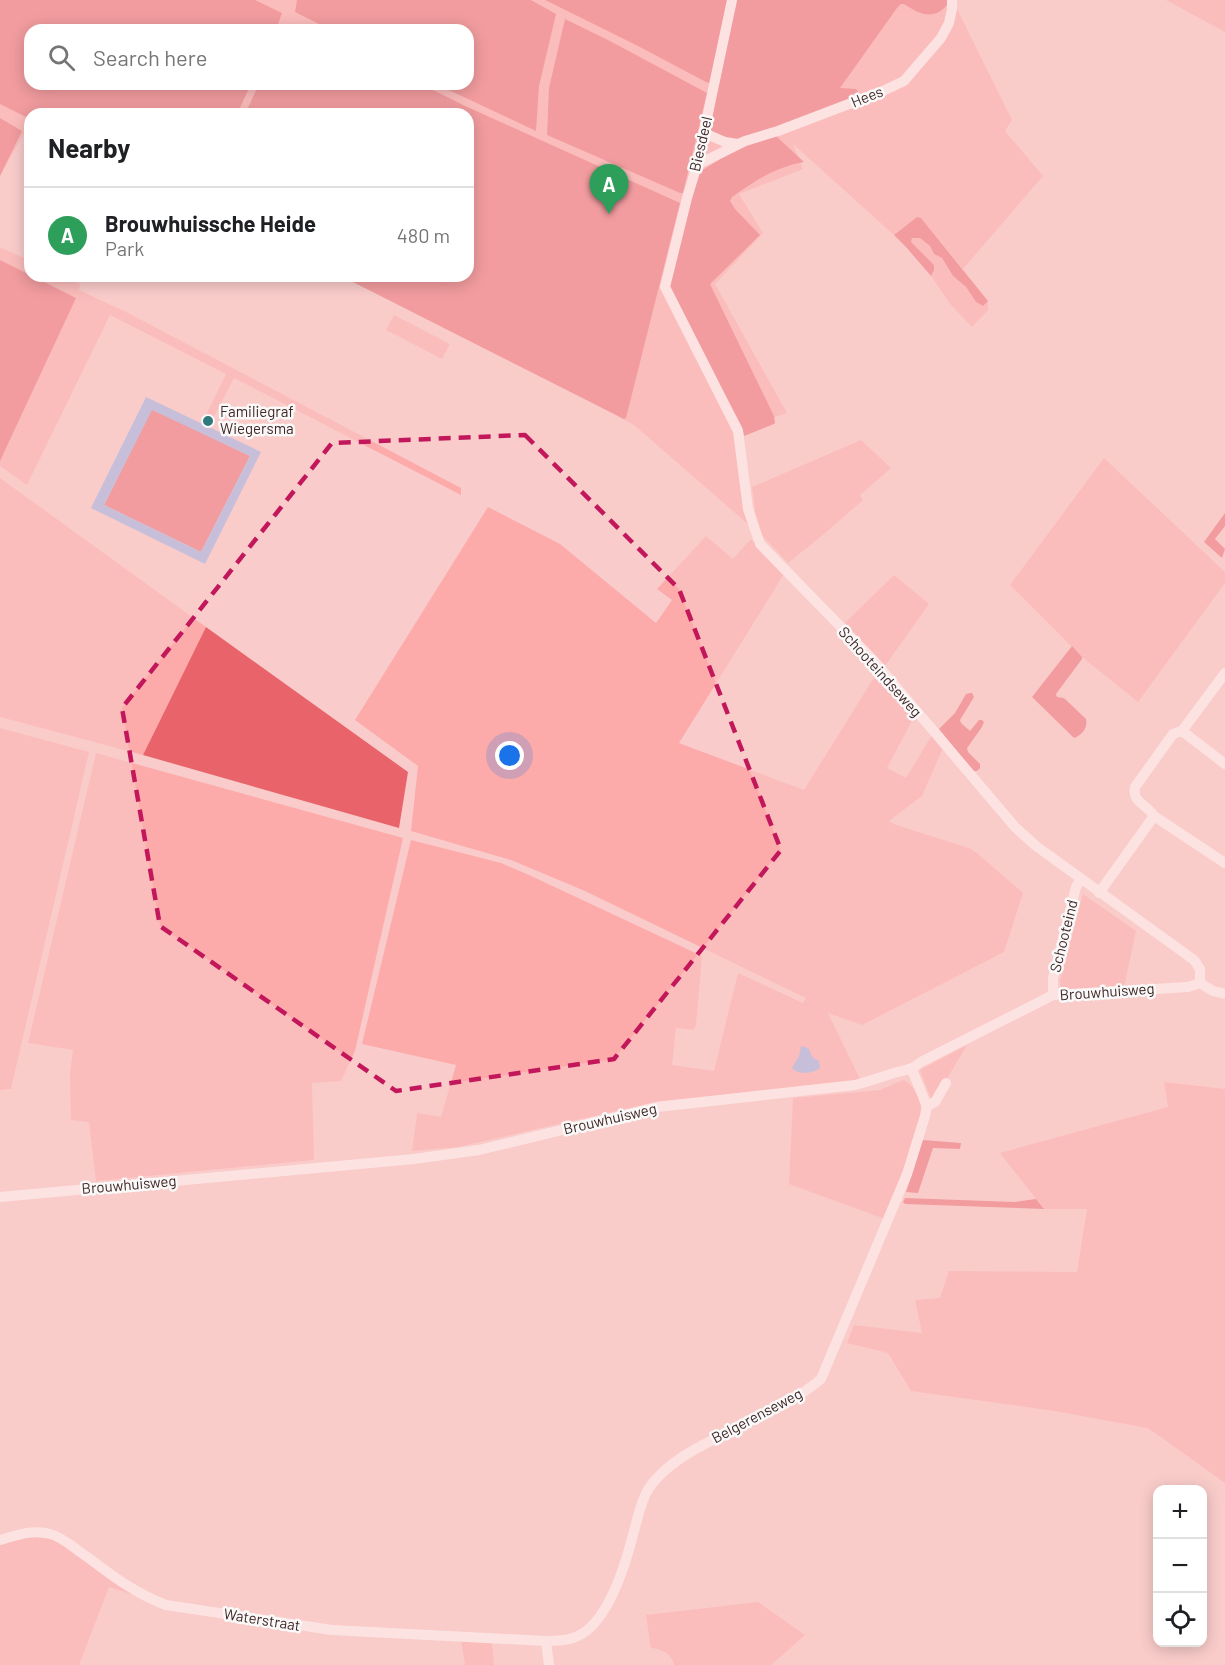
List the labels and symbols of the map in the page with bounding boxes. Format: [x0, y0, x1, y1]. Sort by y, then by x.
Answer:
street label: Hees [848, 82, 885, 111]
street label: Biesdeel [685, 114, 715, 173]
pin: A [590, 164, 628, 214]
place label: Familiegraf Wiegersma [220, 402, 294, 437]
marker: Familiegraf Wiegersma [201, 414, 215, 428]
street label: Schooteindseweg [835, 622, 926, 720]
your location [495, 741, 524, 770]
street label: Schooteind [1045, 898, 1081, 974]
street label: Brouwhuisweg [1059, 979, 1155, 1003]
street label: Brouwhuisweg [561, 1099, 658, 1137]
street label: Brouwhuisweg [81, 1171, 177, 1197]
street label: Belgerenseweg [708, 1384, 805, 1447]
street label: Waterstraat [222, 1604, 302, 1634]

